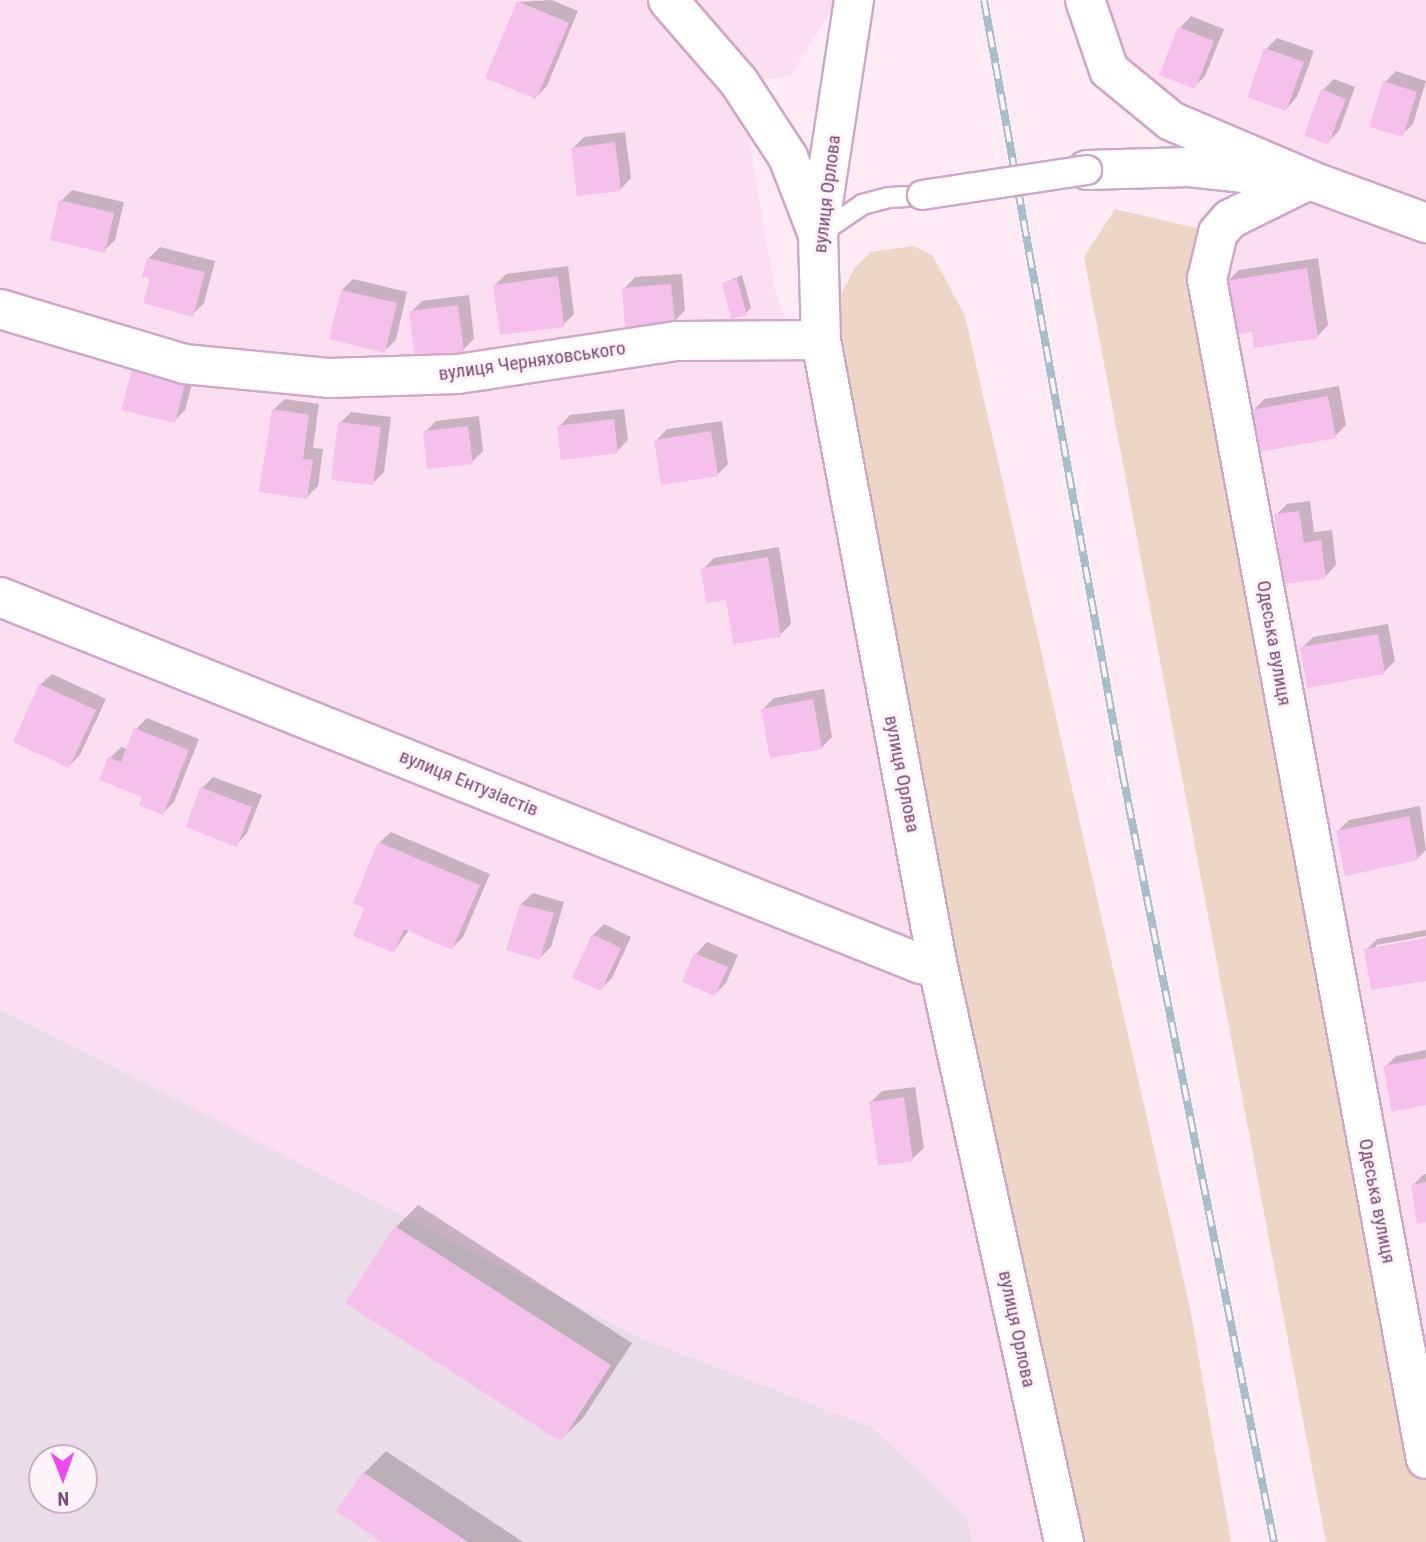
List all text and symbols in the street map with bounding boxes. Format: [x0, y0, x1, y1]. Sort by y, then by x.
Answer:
street label: вулиця Орлова [808, 134, 846, 254]
street label: вулиця Черняховського [437, 337, 627, 385]
street label: Одеська вулиця [1252, 579, 1296, 707]
street label: вулиця Орлова [880, 714, 924, 834]
street label: вулиця Ентузіастів [396, 745, 542, 821]
street label: Одеська вулиця [1354, 1137, 1400, 1265]
street label: вулиця Орлова [994, 1269, 1040, 1389]
north arrow [28, 1444, 98, 1514]
text: N [57, 1487, 69, 1510]

